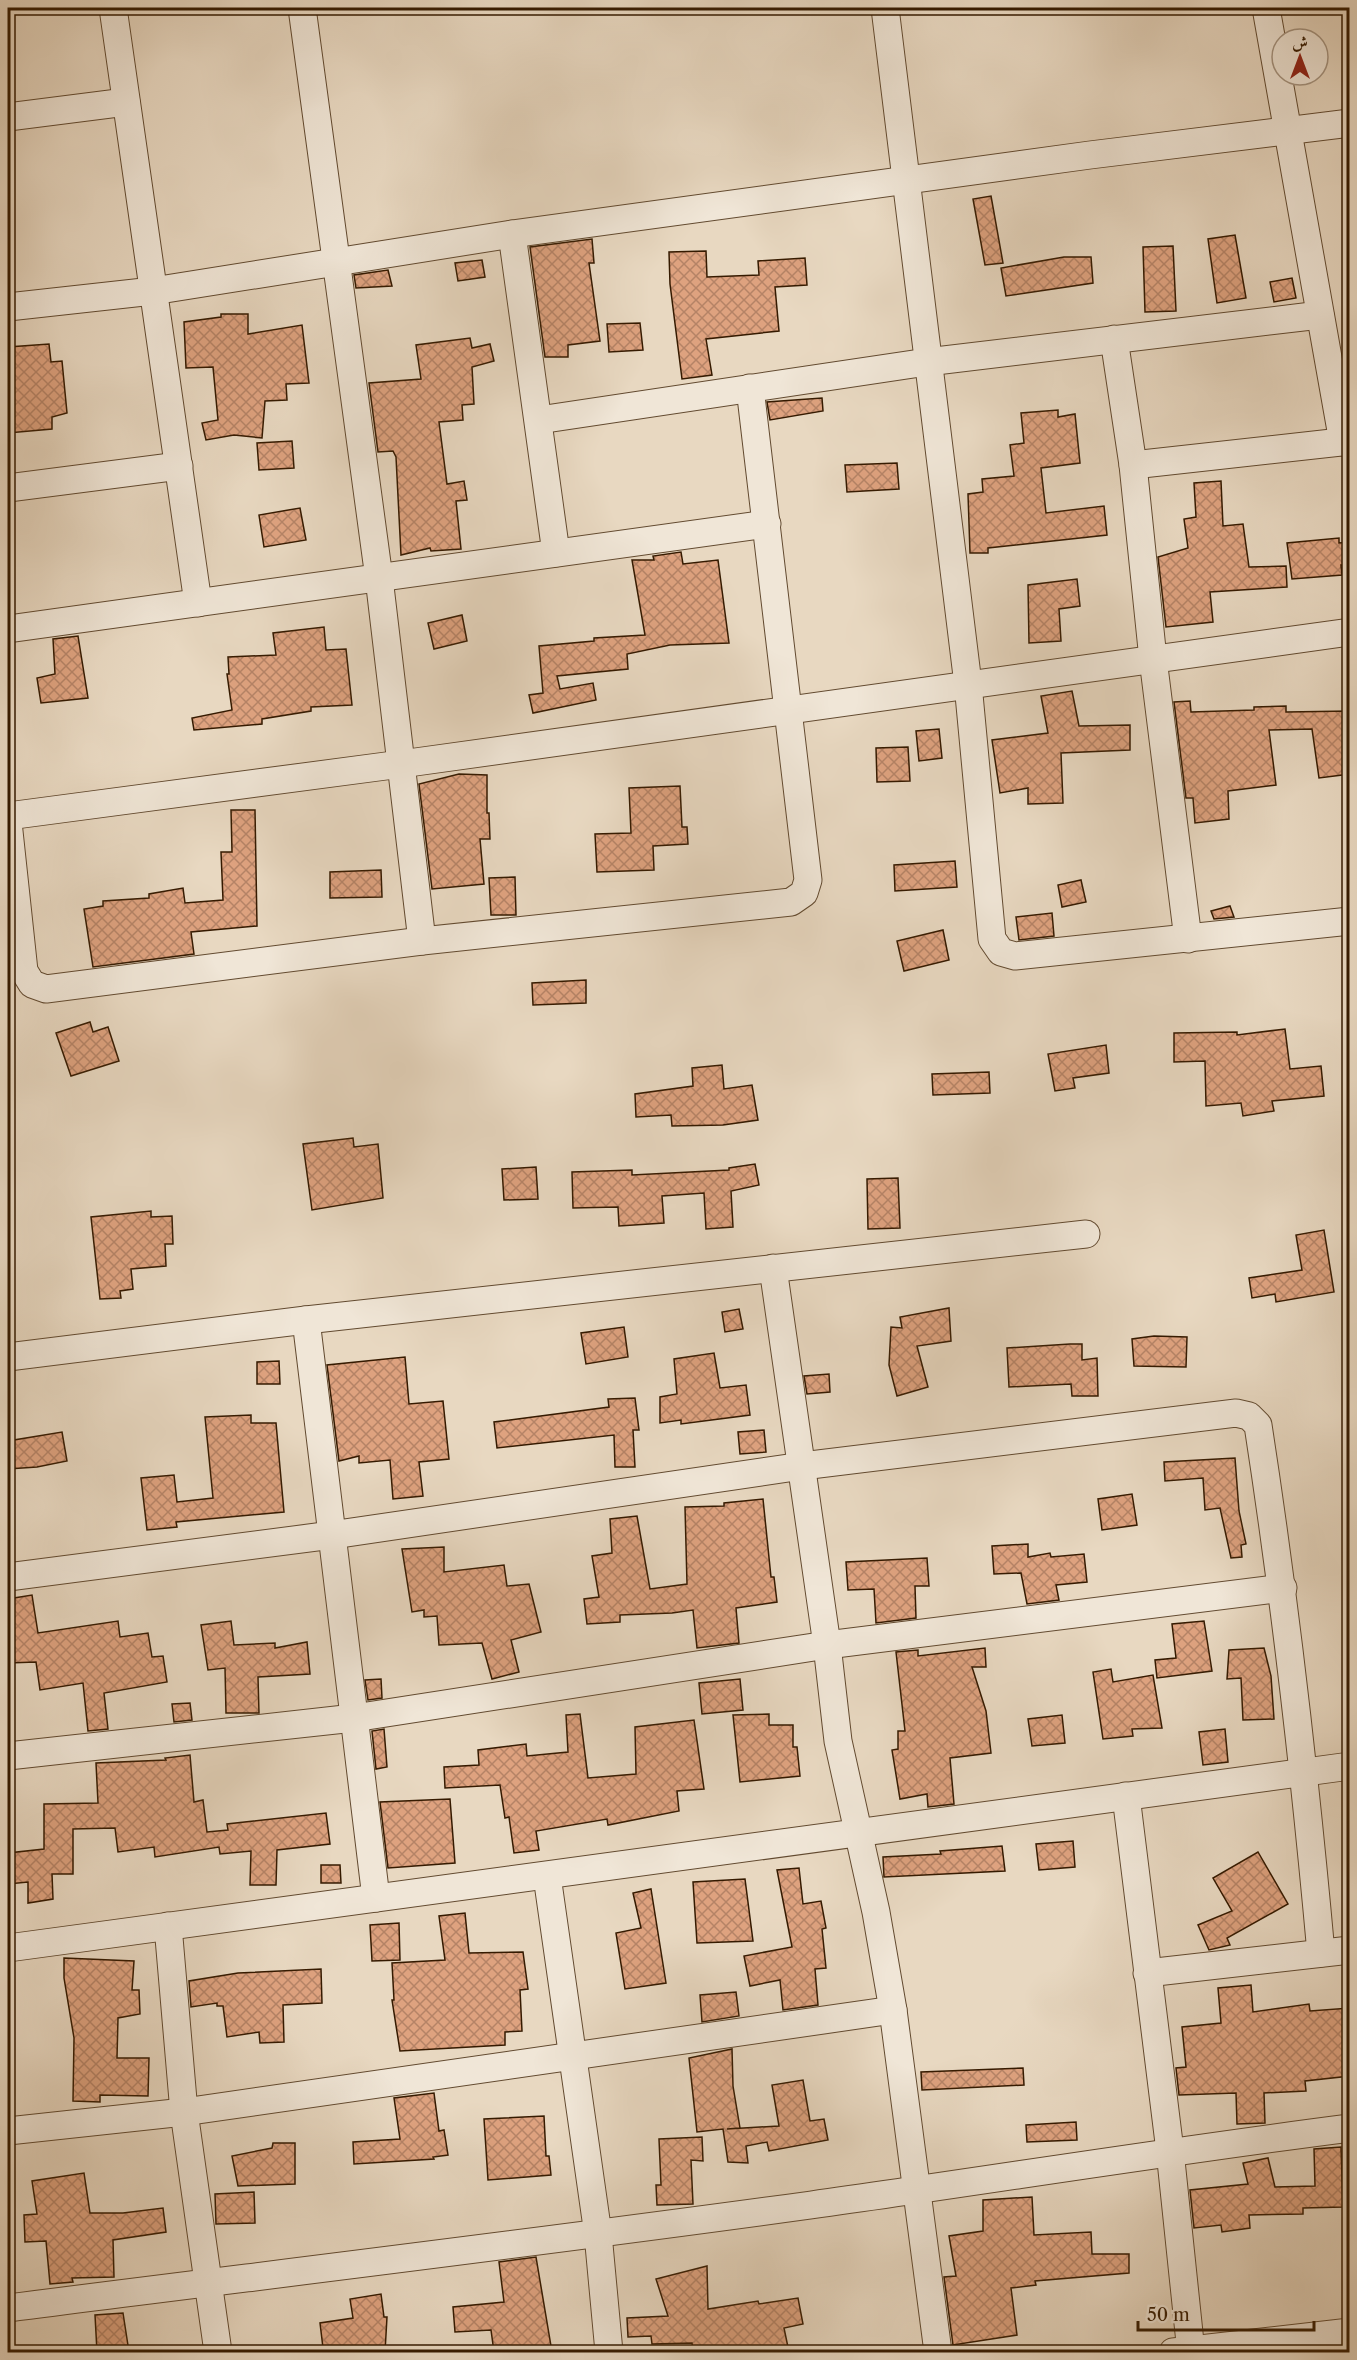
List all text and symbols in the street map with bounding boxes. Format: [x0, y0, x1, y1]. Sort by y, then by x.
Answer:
north arrow [1270, 27, 1330, 87]
text: ش [1292, 32, 1308, 52]
scale bar [1138, 2294, 1314, 2332]
text: 50 m [1147, 2304, 1190, 2326]

